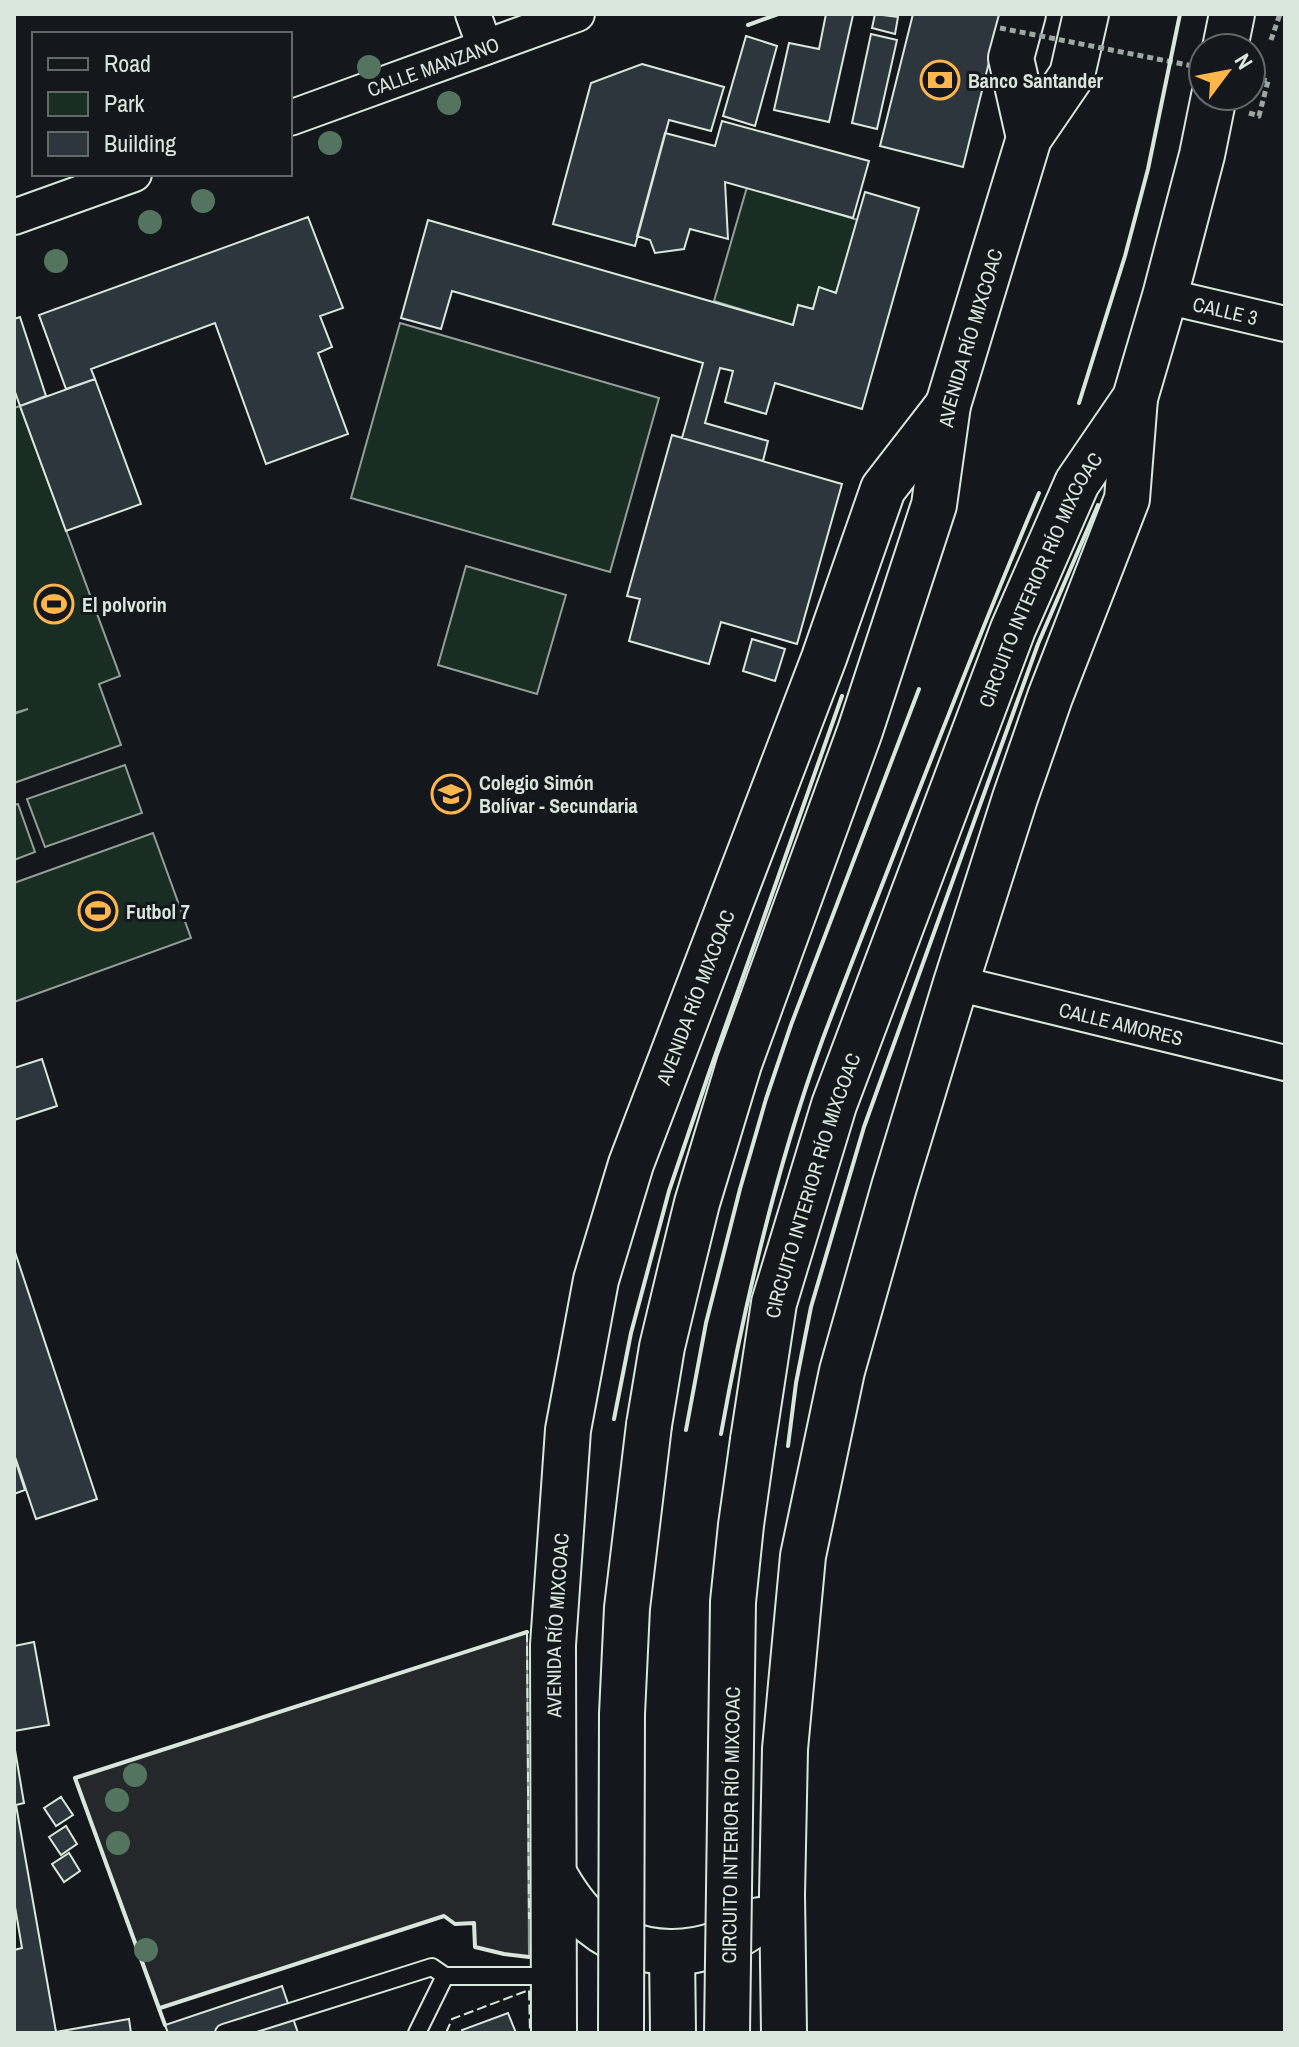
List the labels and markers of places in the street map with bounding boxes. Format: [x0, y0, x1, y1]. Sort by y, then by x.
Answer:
bank icon: Banco Santander [919, 59, 961, 101]
place label: Banco Santander [968, 67, 1103, 94]
sports icon: El polvorin [33, 583, 75, 625]
place label: El polvorin [82, 591, 167, 618]
place label: Colegio Simón Bolívar - Secundaria [479, 769, 638, 819]
school or university icon: Colegio Simón Bolívar - Secundaria [430, 773, 472, 815]
sports icon: Futbol 7 [77, 890, 119, 932]
place label: Futbol 7 [126, 898, 190, 925]

